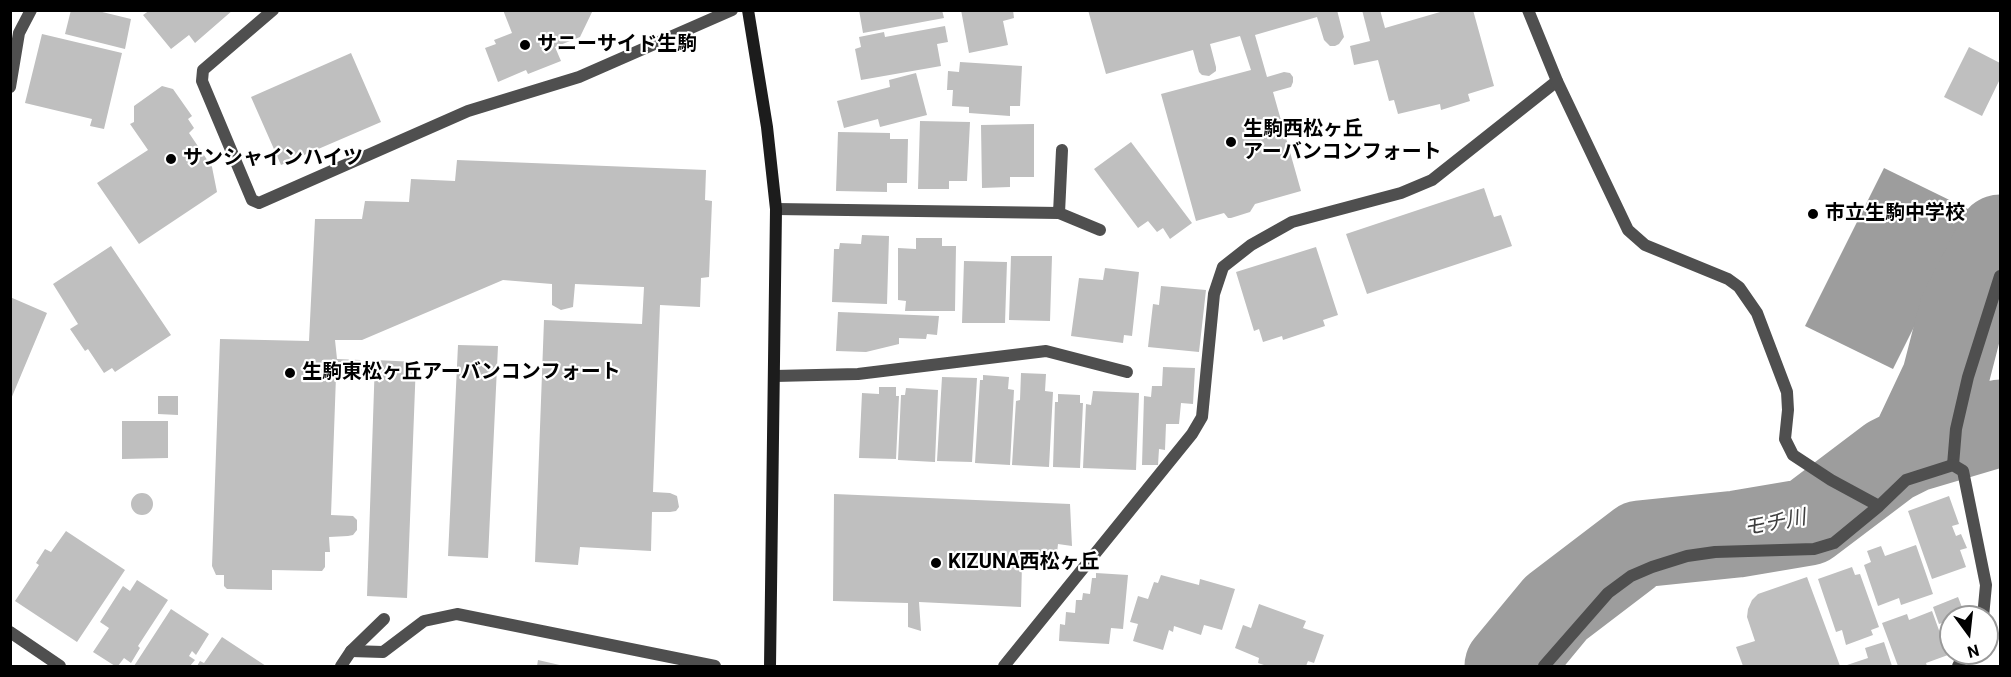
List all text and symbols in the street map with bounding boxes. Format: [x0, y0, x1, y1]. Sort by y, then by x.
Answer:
place label: サニーサイド生駒 [537, 33, 697, 57]
marker: サニーサイド生駒 [518, 38, 532, 52]
place label: 生駒西松ヶ丘 アーバンコンフォート [1243, 118, 1442, 165]
marker: 生駒西松ヶ丘 アーバンコンフォート [1224, 135, 1238, 149]
place label: サンシャインハイツ [183, 147, 363, 171]
marker: サンシャインハイツ [164, 152, 178, 166]
place label: 市立生駒中学校 [1825, 202, 1965, 226]
marker: 市立生駒中学校 [1806, 207, 1820, 221]
place label: 生駒東松ヶ丘アーバンコンフォート [302, 361, 621, 385]
marker: 生駒東松ヶ丘アーバンコンフォート [283, 366, 297, 380]
water label: モチ川 [1742, 506, 1808, 542]
place label: KIZUNA西松ヶ丘 [948, 551, 1100, 575]
marker: KIZUNA西松ヶ丘 [929, 556, 943, 570]
north arrow [1939, 605, 1999, 665]
text: N [1965, 640, 1981, 662]

